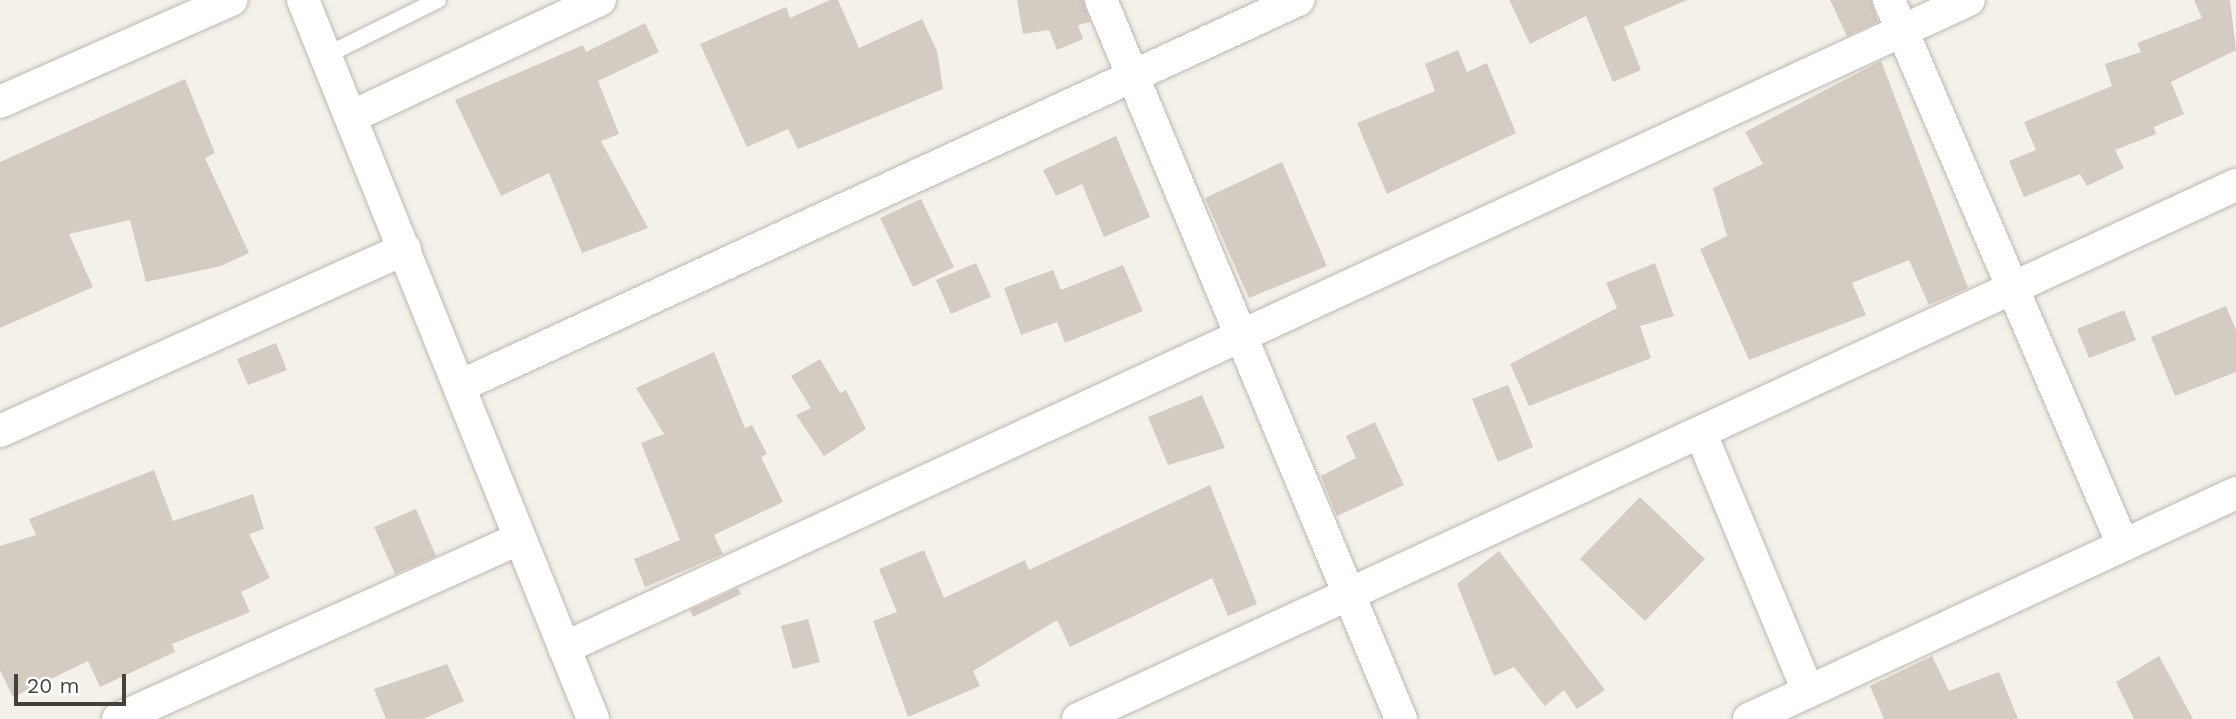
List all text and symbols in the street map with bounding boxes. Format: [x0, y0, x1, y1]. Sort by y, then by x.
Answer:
scale bar [18, 660, 130, 704]
text: 20 m [27, 673, 79, 698]

